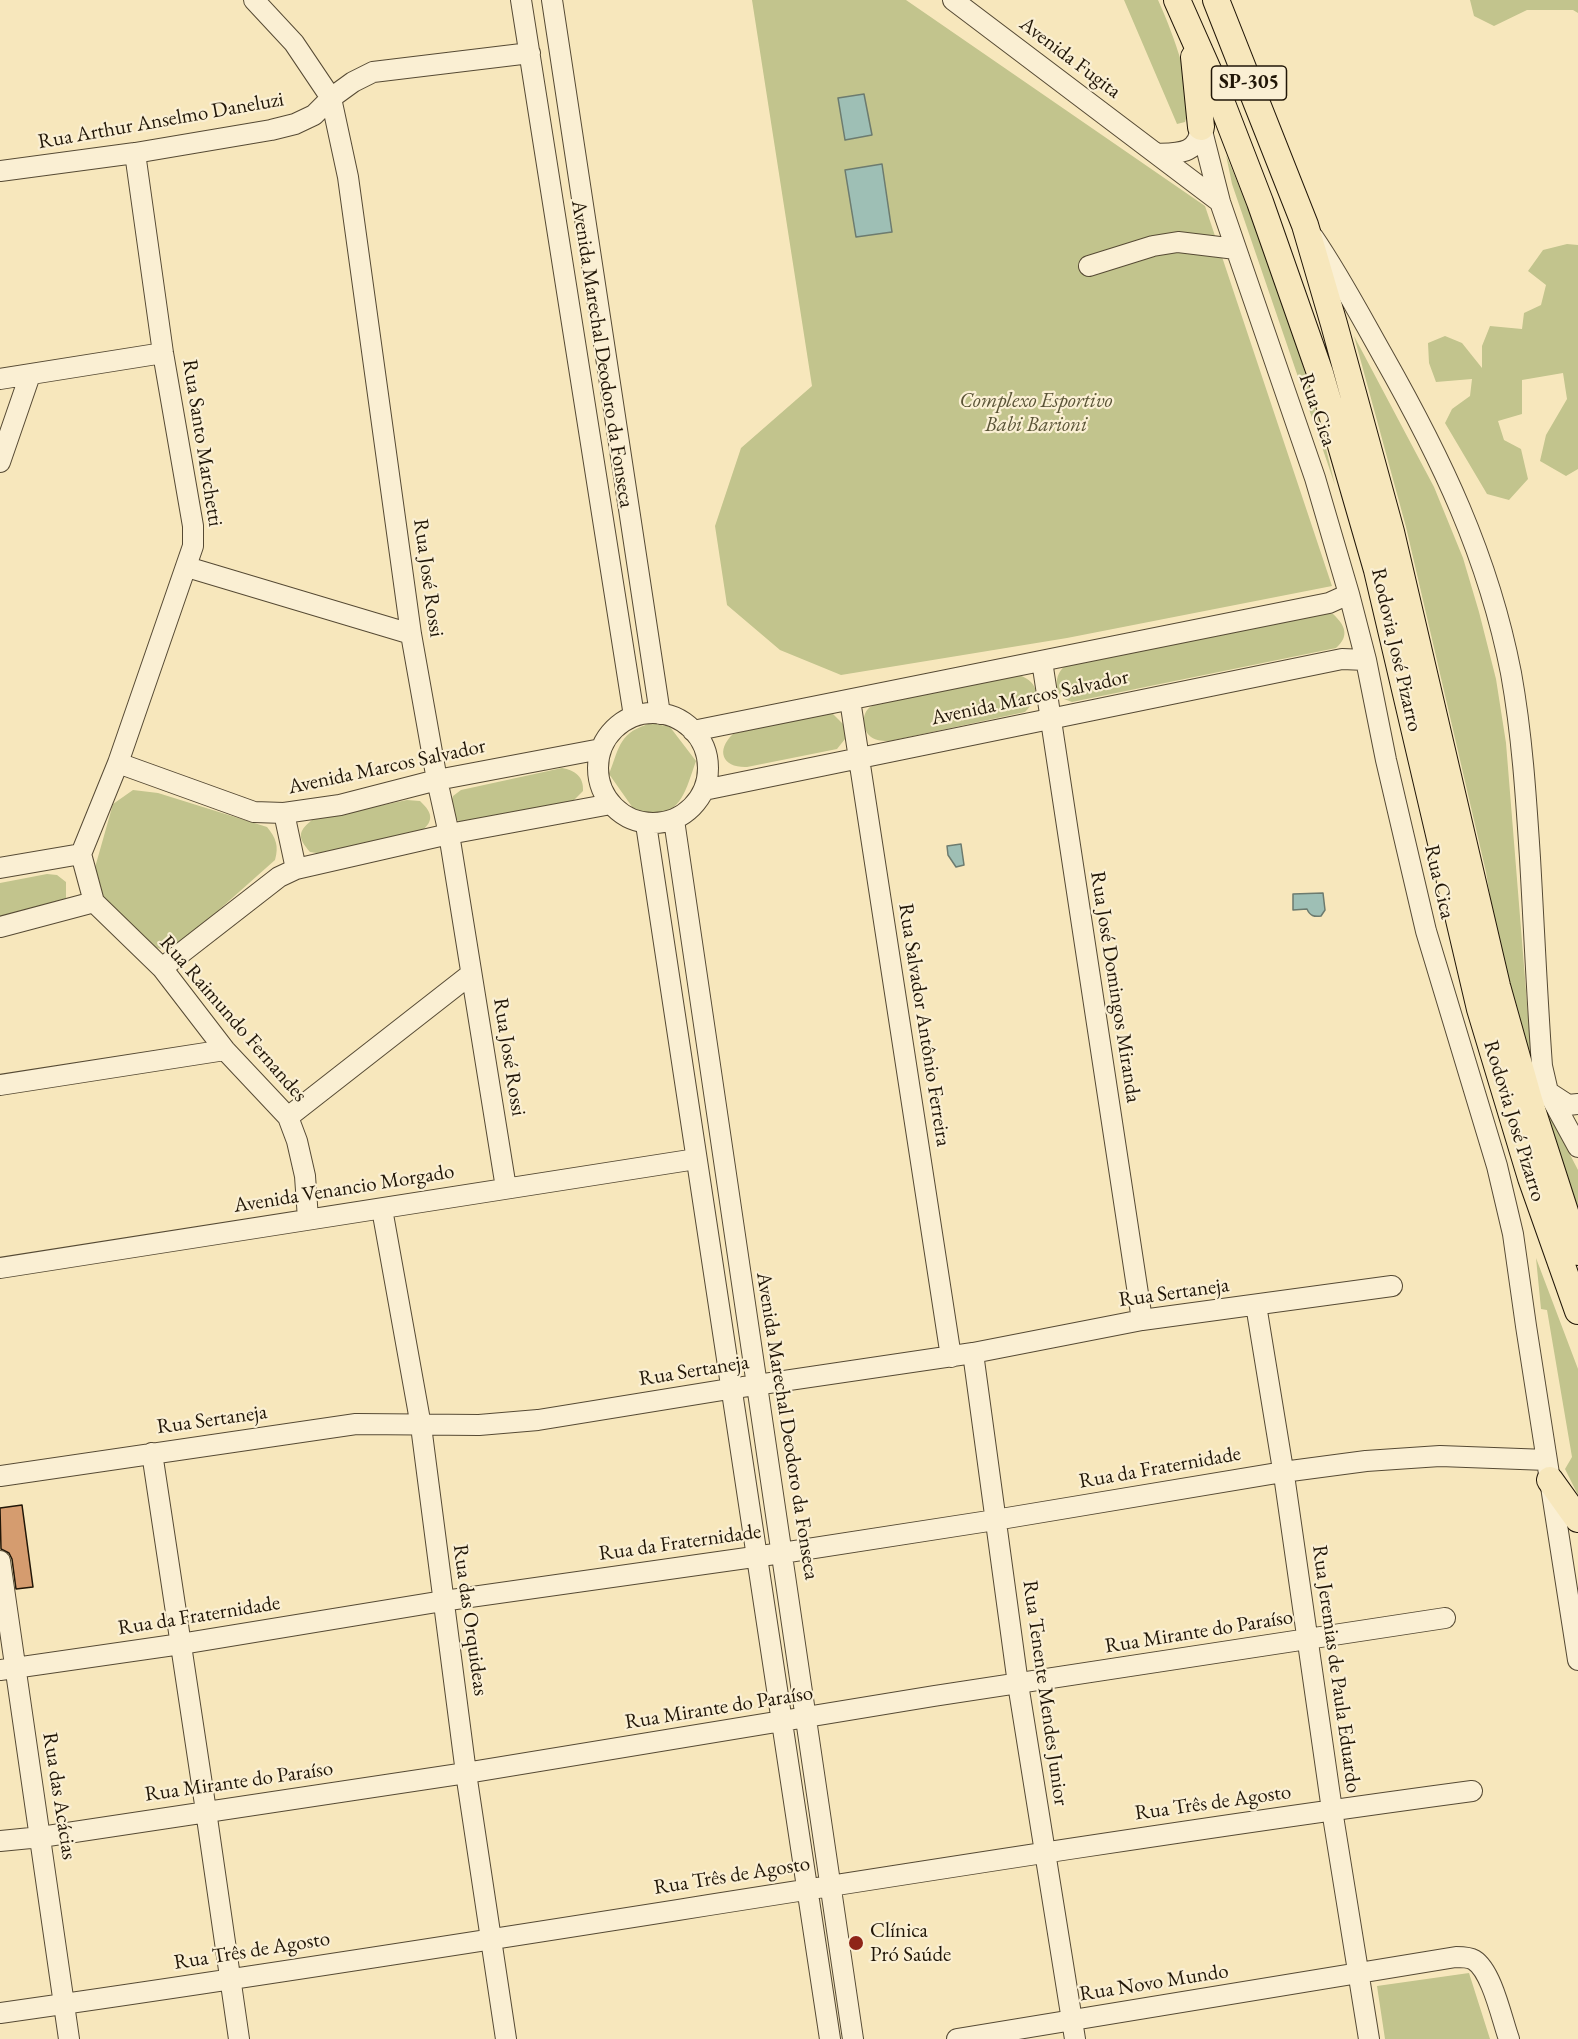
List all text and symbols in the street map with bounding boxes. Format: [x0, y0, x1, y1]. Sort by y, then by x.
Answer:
street label: Avenida Fugita [1014, 12, 1126, 104]
road number: SP-305 [1212, 66, 1286, 100]
street label: Rua Arthur Anselmo Daneluzi [36, 87, 286, 155]
street label: Avenida Marechal Deodoro da Fonseca [565, 198, 639, 510]
street label: Rua Santo Marchetti [176, 358, 228, 528]
street label: Rua Cica [1293, 370, 1341, 450]
park label: Complexo Esportivo Babi Barioni [959, 388, 1113, 438]
street label: Rua José Rossi [407, 517, 449, 639]
street label: Rodovia José Pizarro [1365, 566, 1427, 734]
street label: Avenida Marcos Salvador [929, 665, 1131, 731]
street label: Avenida Marcos Salvador [286, 734, 488, 800]
street label: Rua Cica [1418, 842, 1460, 922]
street label: Rua José Domingos Miranda [1084, 869, 1146, 1105]
street label: Rua Salvador Antônio Ferreira [892, 902, 956, 1148]
street label: Rua Raimundo Fernandes [154, 931, 312, 1107]
street label: Rua José Rossi [487, 996, 531, 1118]
street label: Rodovia José Pizarro [1478, 1037, 1550, 1205]
street label: Avenida Venancio Morgado [232, 1159, 456, 1219]
street label: Avenida Marechal Deodoro da Fonseca [750, 1270, 824, 1582]
street label: Rua Sertaneja [1117, 1273, 1231, 1313]
street label: Rua Sertaneja [637, 1350, 751, 1392]
street label: Rua Sertaneja [155, 1400, 269, 1440]
street label: Rua da Fraternidade [1077, 1441, 1243, 1495]
street label: Rua da Fraternidade [597, 1519, 763, 1567]
street label: Rua das Orquideas [447, 1543, 493, 1697]
street label: Rua Jeremias de Paula Eduardo [1306, 1543, 1366, 1795]
street label: Rua Tenente Mendes Junior [1017, 1579, 1073, 1807]
street label: Rua da Fraternidade [116, 1591, 282, 1641]
street label: Rua Mirante do Paraíso [1103, 1605, 1295, 1659]
street label: Rua Mirante do Paraíso [623, 1681, 815, 1735]
street label: Rua das Acácias [36, 1731, 82, 1861]
street label: Rua Mirante do Paraíso [143, 1756, 335, 1808]
street label: Rua Três de Agosto [1133, 1780, 1293, 1826]
street label: Rua Três de Agosto [652, 1851, 812, 1901]
place label: Clínica Pró Saúde [870, 1918, 951, 1968]
street label: Rua Três de Agosto [172, 1926, 332, 1976]
marker: Clínica Pró Saúde [847, 1934, 865, 1952]
street label: Rua Novo Mundo [1078, 1959, 1230, 2007]

